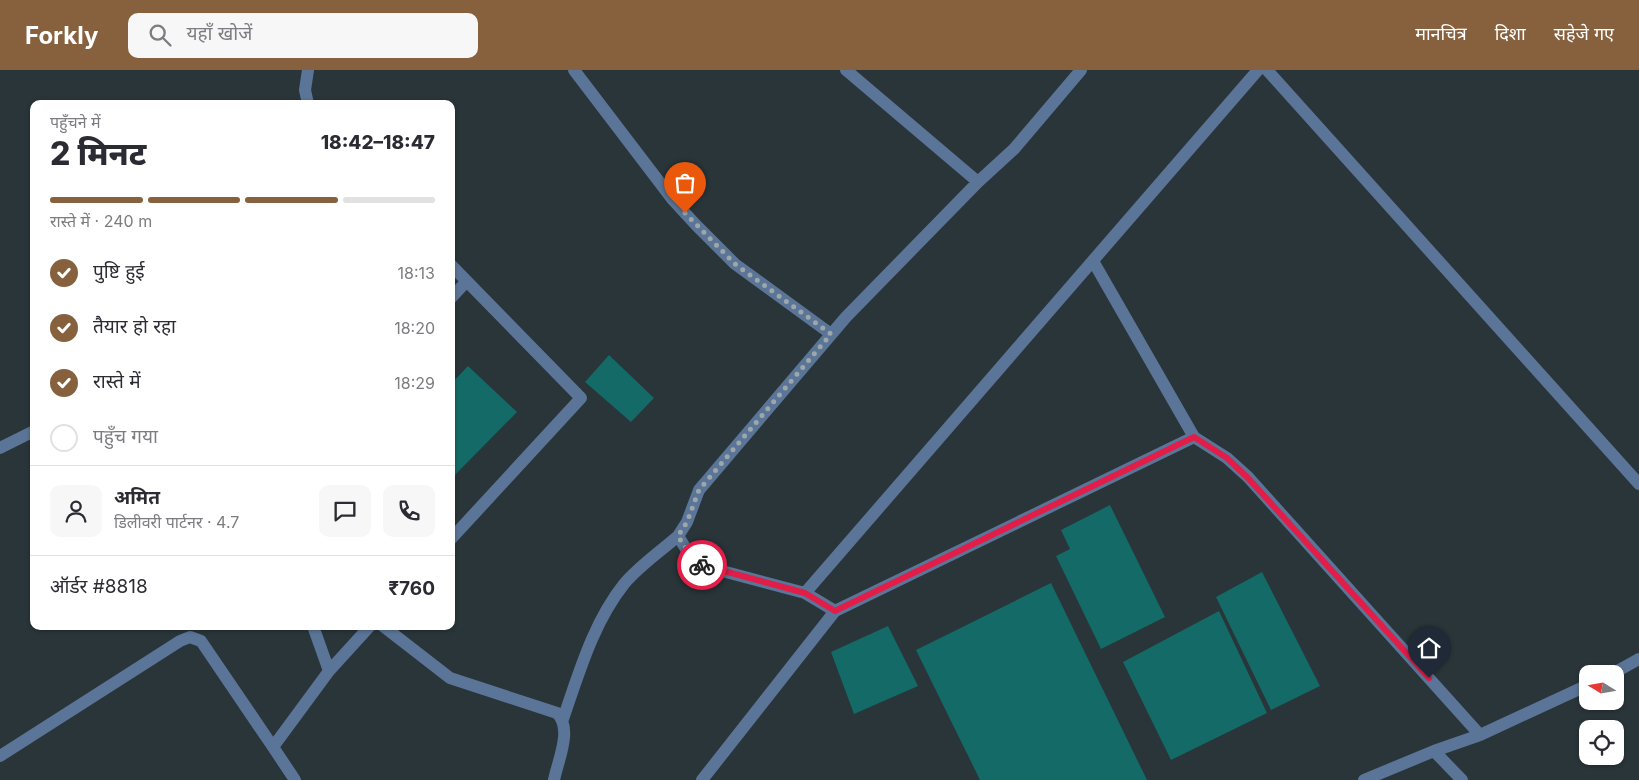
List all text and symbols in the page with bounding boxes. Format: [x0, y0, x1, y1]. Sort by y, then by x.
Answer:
search box [128, 13, 478, 58]
text: Forkly [25, 21, 98, 50]
icon: search [146, 21, 174, 49]
text: यहाँ खोजें [186, 22, 252, 45]
text: मानचित्र [1415, 23, 1467, 44]
text: दिशा [1495, 23, 1526, 44]
text: सहेजे गए [1554, 23, 1614, 44]
text: पहुँचने में [50, 112, 101, 132]
text: 18:42–18:47 [321, 131, 435, 154]
text: 2 मिनट [50, 134, 146, 173]
pin [664, 162, 706, 213]
icon: bag [671, 169, 699, 197]
text: रास्ते में · 240 m [50, 211, 152, 231]
icon: check [50, 259, 78, 287]
text: पुष्टि हुई [93, 260, 145, 283]
text: 18:13 [398, 263, 435, 283]
icon: check [50, 314, 78, 342]
text: तैयार हो रहा [93, 315, 176, 338]
text: 18:20 [394, 318, 435, 338]
icon: check [50, 369, 78, 397]
text: रास्ते में [93, 370, 141, 393]
text: 18:29 [394, 373, 435, 393]
text: पहुँच गया [93, 425, 158, 448]
button: person [50, 485, 102, 537]
button: chat [319, 485, 371, 537]
button: phone [383, 485, 435, 537]
text: अमित [114, 486, 160, 509]
text: डिलीवरी पार्टनर · 4.7 [114, 512, 239, 532]
courier [677, 540, 727, 590]
icon: bike [688, 551, 716, 579]
text: ऑर्डर #8818 [50, 575, 148, 598]
text: ₹760 [388, 577, 435, 600]
pin [1408, 627, 1450, 678]
icon: home [1415, 634, 1443, 662]
north arrow [1579, 665, 1624, 710]
map controls [1579, 665, 1624, 765]
button: locate [1579, 720, 1624, 765]

